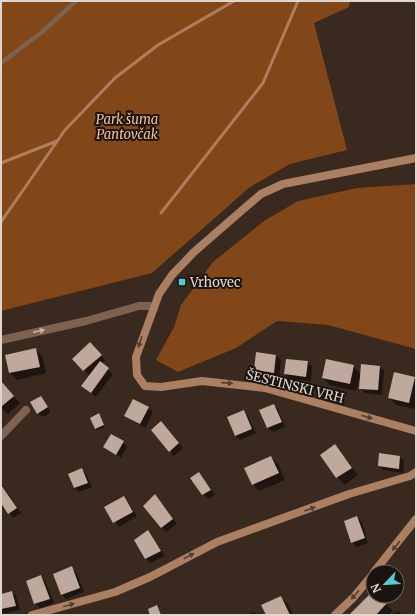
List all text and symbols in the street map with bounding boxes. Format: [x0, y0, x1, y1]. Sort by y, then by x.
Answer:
park label: Park šuma Pantovčak [96, 111, 158, 143]
place label: Vrhovec [189, 274, 241, 291]
marker: Vrhovec [177, 277, 187, 287]
one-way arrow [33, 328, 45, 334]
one-way arrow [137, 336, 143, 348]
street label: ŠESTINSKI VRH [244, 365, 346, 407]
one-way arrow [221, 379, 233, 386]
one-way arrow [361, 414, 373, 420]
one-way arrow [304, 505, 316, 511]
one-way arrow [391, 540, 400, 551]
one-way arrow [183, 553, 195, 560]
north arrow [365, 564, 405, 604]
text: N [368, 581, 384, 595]
one-way arrow [350, 590, 359, 600]
one-way arrow [63, 602, 75, 608]

